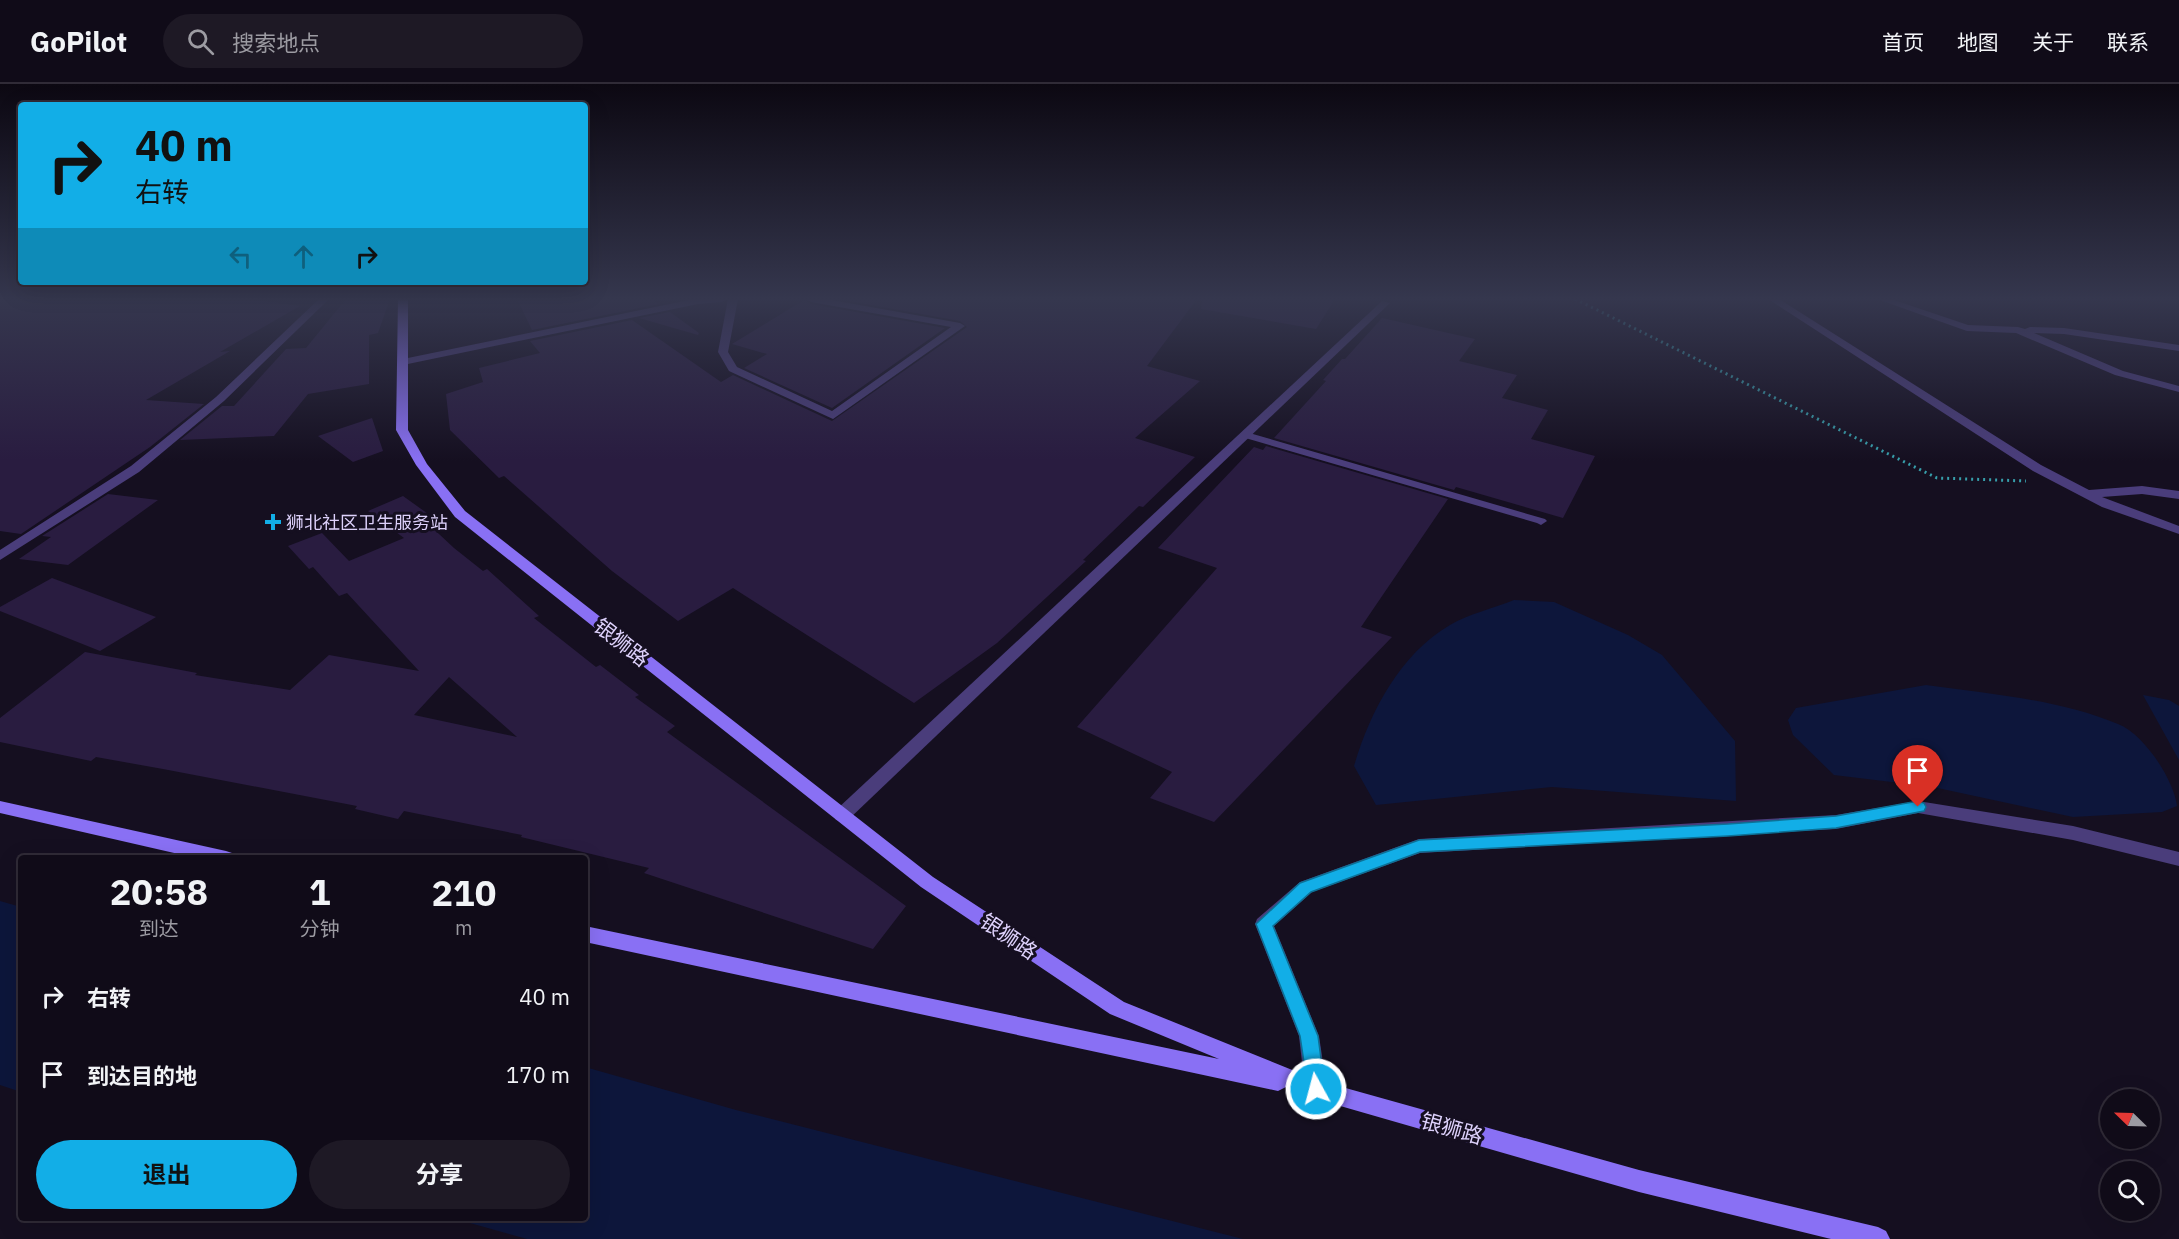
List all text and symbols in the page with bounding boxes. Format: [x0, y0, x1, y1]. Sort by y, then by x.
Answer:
search box [163, 14, 583, 68]
text: GoPilot [30, 23, 127, 60]
icon: search [184, 25, 217, 58]
text: 搜索地点 [232, 28, 320, 57]
text: 首页 [1882, 28, 1924, 56]
text: 地图 [1957, 28, 1999, 56]
text: 关于 [2032, 28, 2074, 56]
text: 联系 [2107, 28, 2149, 56]
text: 40 m [135, 118, 233, 173]
icon: right [36, 126, 114, 204]
text: 右转 [135, 174, 189, 209]
icon: left [224, 240, 257, 273]
icon: ahead [287, 240, 320, 273]
icon: right [350, 240, 383, 273]
place label: 狮北社区卫生服务站 [286, 511, 448, 534]
marker: 狮北社区卫生服务站 [264, 513, 282, 531]
street label: 银狮路 [589, 612, 655, 672]
pin [1892, 745, 1943, 807]
icon: arrive [1901, 754, 1934, 787]
text: 20:58 [110, 868, 208, 915]
text: 1 [309, 868, 331, 915]
text: 210 [431, 869, 496, 916]
street label: 银狮路 [975, 907, 1043, 965]
text: m [455, 914, 473, 941]
text: 到达 [139, 915, 179, 942]
text: 分钟 [300, 915, 340, 942]
icon: right [36, 980, 69, 1013]
text: 40 m [519, 982, 570, 1011]
text: 右转 [87, 983, 131, 1012]
position arrow [1284, 1057, 1348, 1121]
icon: arrive [36, 1058, 69, 1091]
text: 170 m [506, 1060, 570, 1089]
text: 到达目的地 [87, 1061, 197, 1090]
north arrow [2100, 1089, 2160, 1149]
map controls [2100, 1089, 2160, 1221]
street label: 银狮路 [1418, 1106, 1486, 1150]
button: 退出 [36, 1140, 297, 1209]
button: 分享 [309, 1140, 570, 1209]
button: search [2100, 1161, 2160, 1221]

